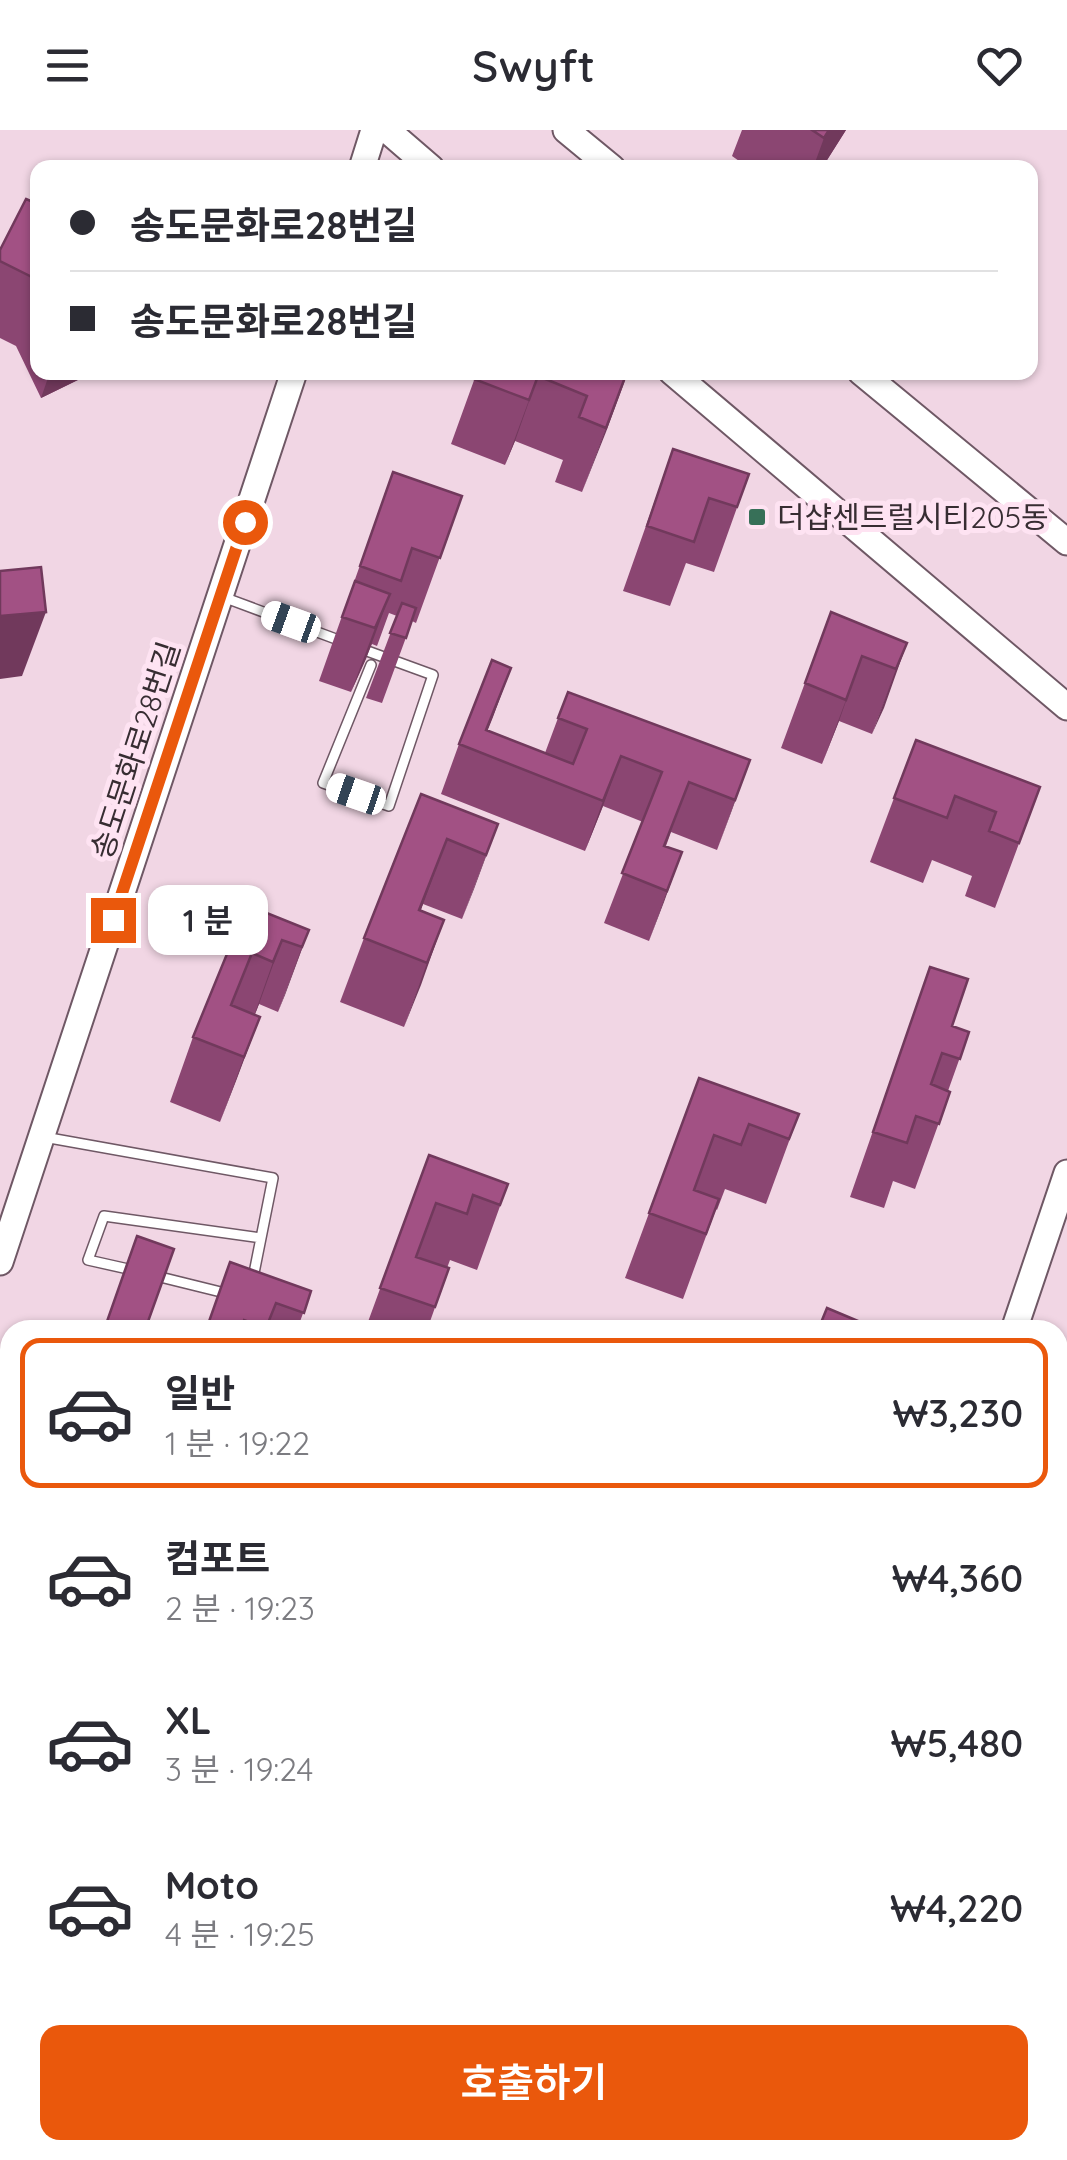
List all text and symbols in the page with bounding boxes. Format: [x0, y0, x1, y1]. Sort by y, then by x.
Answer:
text: Swyft [472, 37, 595, 93]
icon: menu [40, 38, 95, 93]
icon: heart [972, 38, 1027, 93]
text: 송도문화로28번길 [130, 201, 417, 249]
text: 송도문화로28번길 [130, 297, 417, 345]
place label: 더샵센트럴시티205동 [777, 498, 1049, 536]
route start [223, 500, 268, 545]
marker: 더샵센트럴시티205동 [746, 506, 768, 528]
car [258, 598, 324, 646]
street label: 송도문화로28번길 [82, 637, 188, 863]
car [323, 770, 389, 818]
callout: 1 분 [148, 885, 268, 955]
route end [91, 898, 136, 943]
text: 1 분 [183, 900, 233, 940]
icon: car [45, 1368, 135, 1458]
text: 일반 [165, 1369, 235, 1417]
text: ₩3,230 [892, 1389, 1023, 1437]
text: 1 분 · 19:22 [165, 1423, 310, 1463]
icon: car [45, 1533, 135, 1623]
text: 컴포트 [165, 1534, 270, 1582]
text: ₩4,360 [892, 1554, 1023, 1602]
text: 2 분 · 19:23 [165, 1588, 315, 1628]
text: XL [165, 1696, 211, 1744]
icon: car [45, 1698, 135, 1788]
text: ₩5,480 [891, 1719, 1023, 1767]
text: 3 분 · 19:24 [165, 1749, 313, 1789]
text: Moto [165, 1861, 259, 1909]
icon: car [45, 1863, 135, 1953]
text: ₩4,220 [890, 1884, 1023, 1932]
text: 4 분 · 19:25 [165, 1914, 315, 1954]
button: 호출하기 [40, 2025, 1028, 2140]

